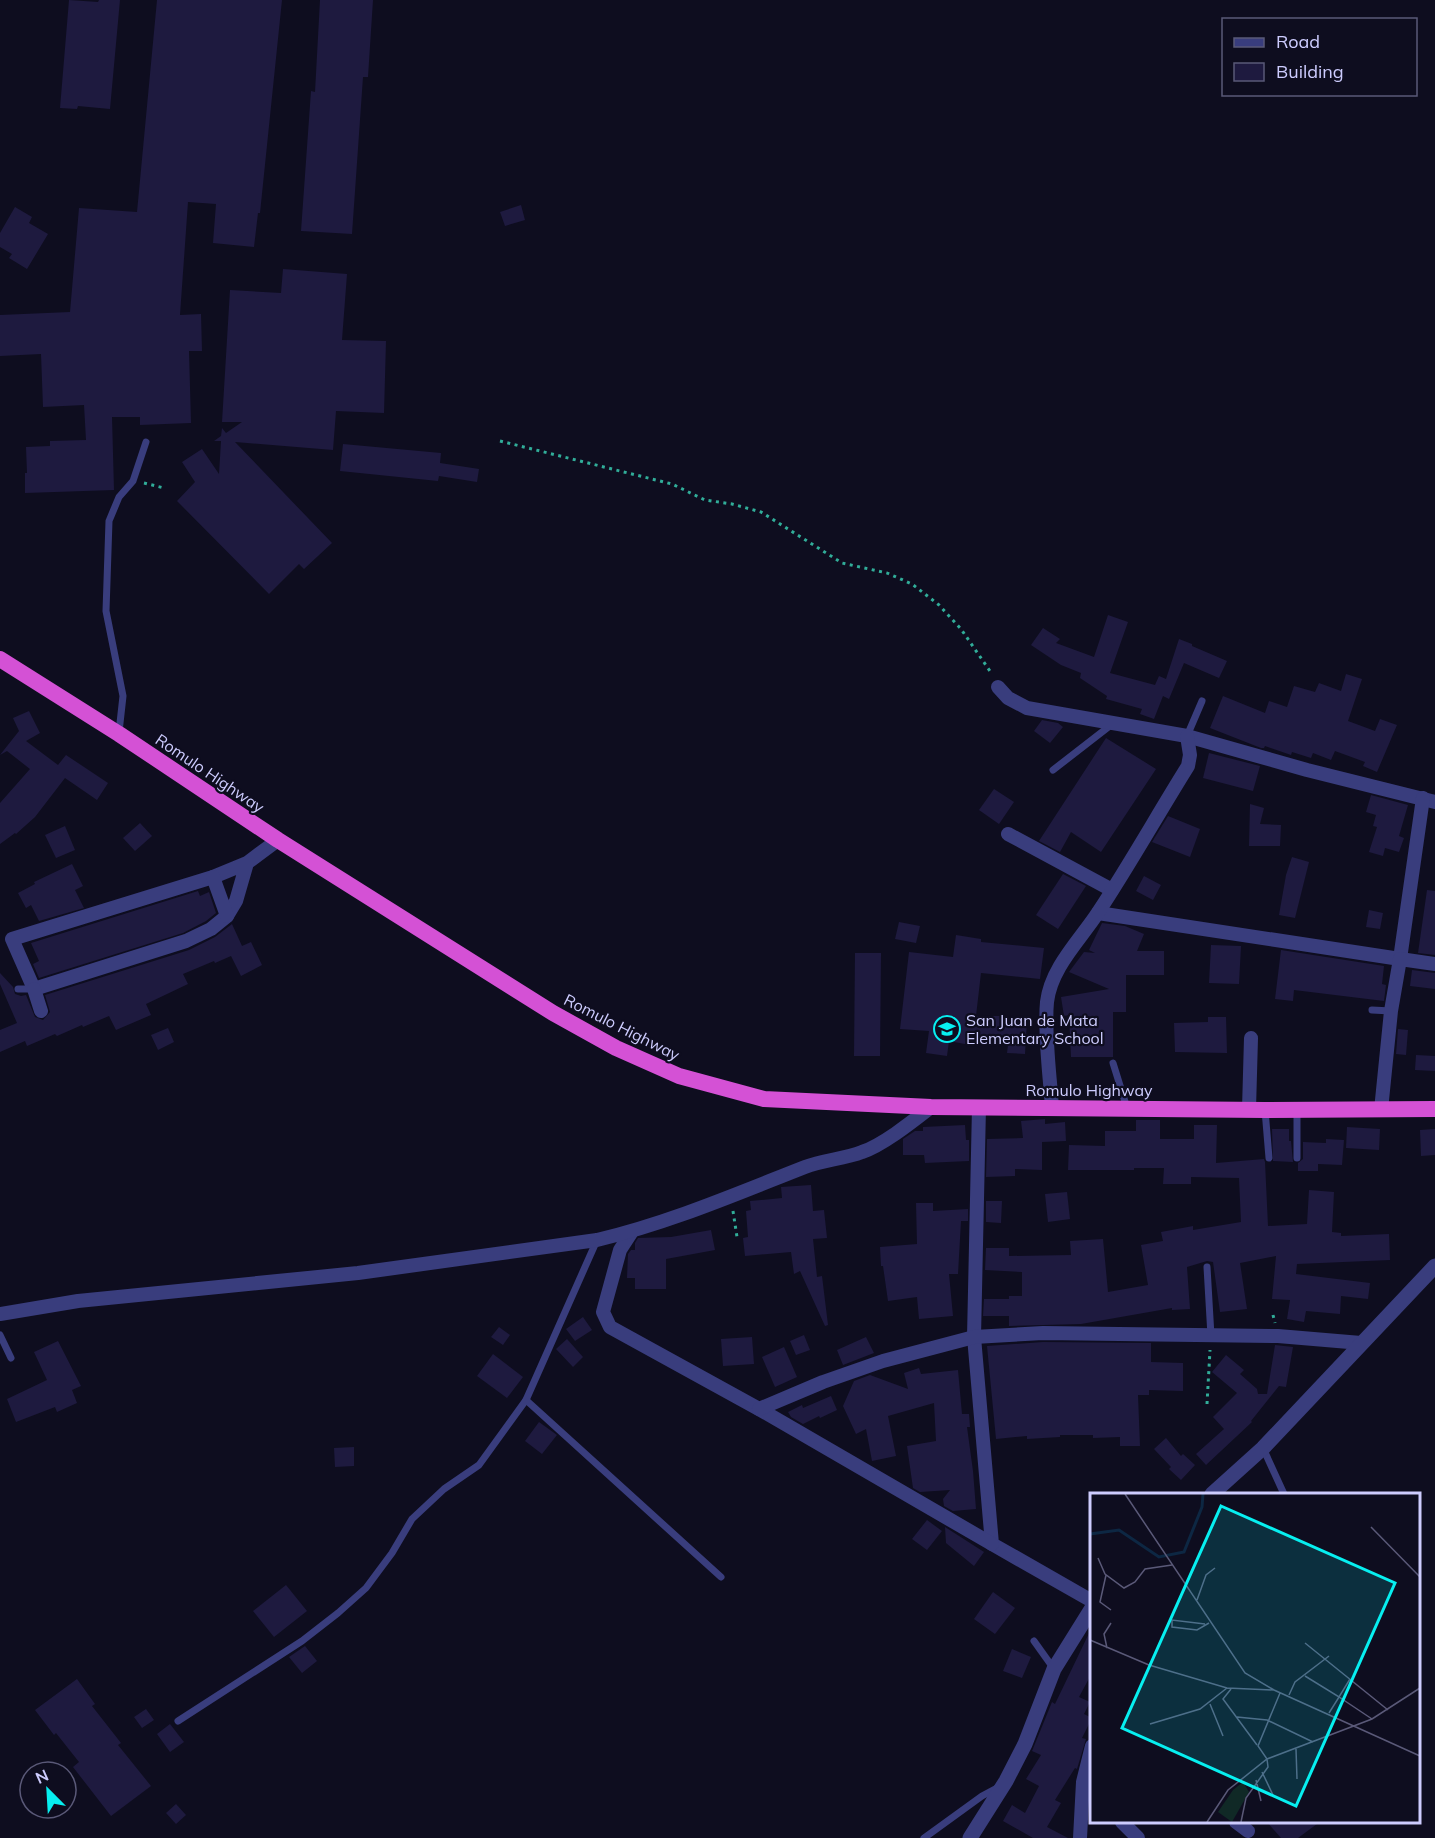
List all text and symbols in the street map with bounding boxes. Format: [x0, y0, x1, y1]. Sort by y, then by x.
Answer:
legend [1222, 18, 1417, 96]
text: Road [1276, 30, 1320, 53]
text: Building [1276, 60, 1344, 83]
street label: Romulo Highway [152, 729, 269, 817]
street label: Romulo Highway [561, 989, 684, 1065]
place label: San Juan de Mata Elementary School [966, 1010, 1104, 1048]
school or university icon: San Juan de Mata Elementary School [932, 1014, 962, 1044]
street label: Romulo Highway [1025, 1080, 1153, 1100]
inset map [1090, 1493, 1420, 1823]
north arrow [18, 1760, 78, 1820]
text: N [32, 1765, 51, 1788]

